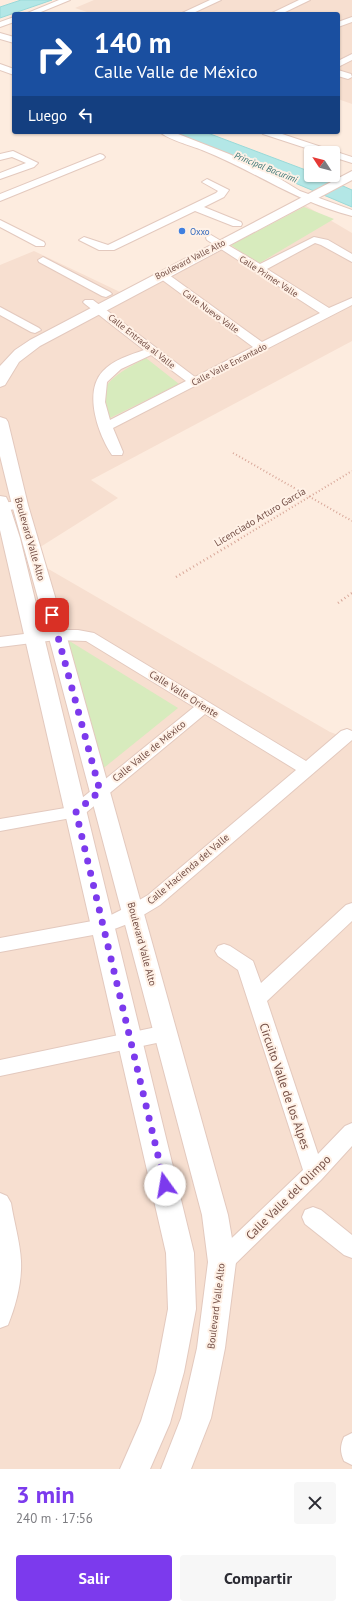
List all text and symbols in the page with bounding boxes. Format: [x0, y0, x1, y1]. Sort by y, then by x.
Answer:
text: 140 m [94, 24, 171, 61]
icon: right [28, 28, 80, 80]
text: Calle Valle de México [94, 60, 258, 83]
icon: left [75, 104, 97, 126]
text: Luego [28, 106, 67, 125]
north arrow [304, 146, 340, 182]
map controls [304, 146, 340, 182]
water label: Principal Bacurimi [233, 149, 300, 185]
marker: Oxxo [177, 226, 187, 236]
place label: Oxxo [190, 226, 210, 237]
street label: Boulevard Valle Alto [153, 236, 227, 281]
street label: Calle Primer Valle [238, 253, 301, 299]
street label: Calle Nuevo Valle [181, 287, 242, 335]
street label: Calle Entrada al Valle [106, 311, 178, 371]
street label: Calle Valle Encantado [189, 340, 269, 388]
street label: Licenciado Arturo García [212, 485, 308, 549]
street label: Boulevard Valle Alto [12, 496, 48, 582]
pin [35, 598, 69, 632]
icon: arrive [41, 604, 63, 626]
street label: Calle Valle Oriente [147, 667, 221, 721]
street label: Calle Valle de México [110, 717, 188, 785]
street label: Calle Hacienda del Valle [144, 831, 232, 907]
street label: Boulevard Valle Alto [125, 901, 159, 987]
street label: Circuito Valle de los Alpes [256, 1021, 314, 1151]
street label: Calle Valle del Olimpo [242, 1151, 334, 1243]
position arrow [144, 1164, 186, 1206]
street label: Boulevard Valle Alto [204, 1262, 228, 1350]
text: 3 min [16, 1479, 75, 1510]
button: close [294, 1482, 336, 1524]
text: 240 m · 17:56 [16, 1510, 93, 1527]
button: Salir [16, 1555, 172, 1601]
button: Compartir [180, 1555, 336, 1601]

